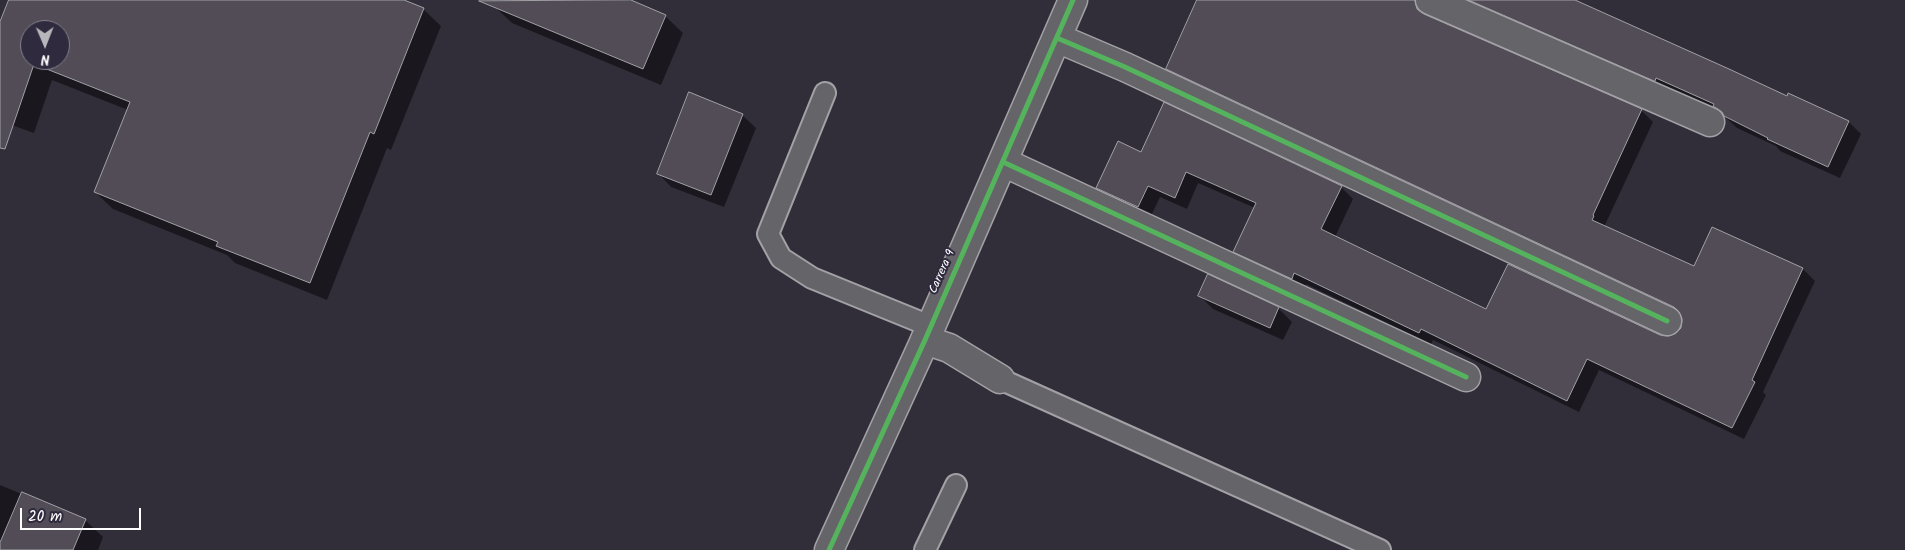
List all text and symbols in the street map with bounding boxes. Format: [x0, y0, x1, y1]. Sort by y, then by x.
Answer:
north arrow [20, 20, 70, 70]
text: N [41, 48, 50, 70]
street label: Carrera 9 [927, 248, 959, 296]
scale bar [22, 498, 144, 530]
text: 20 m [28, 505, 62, 529]

